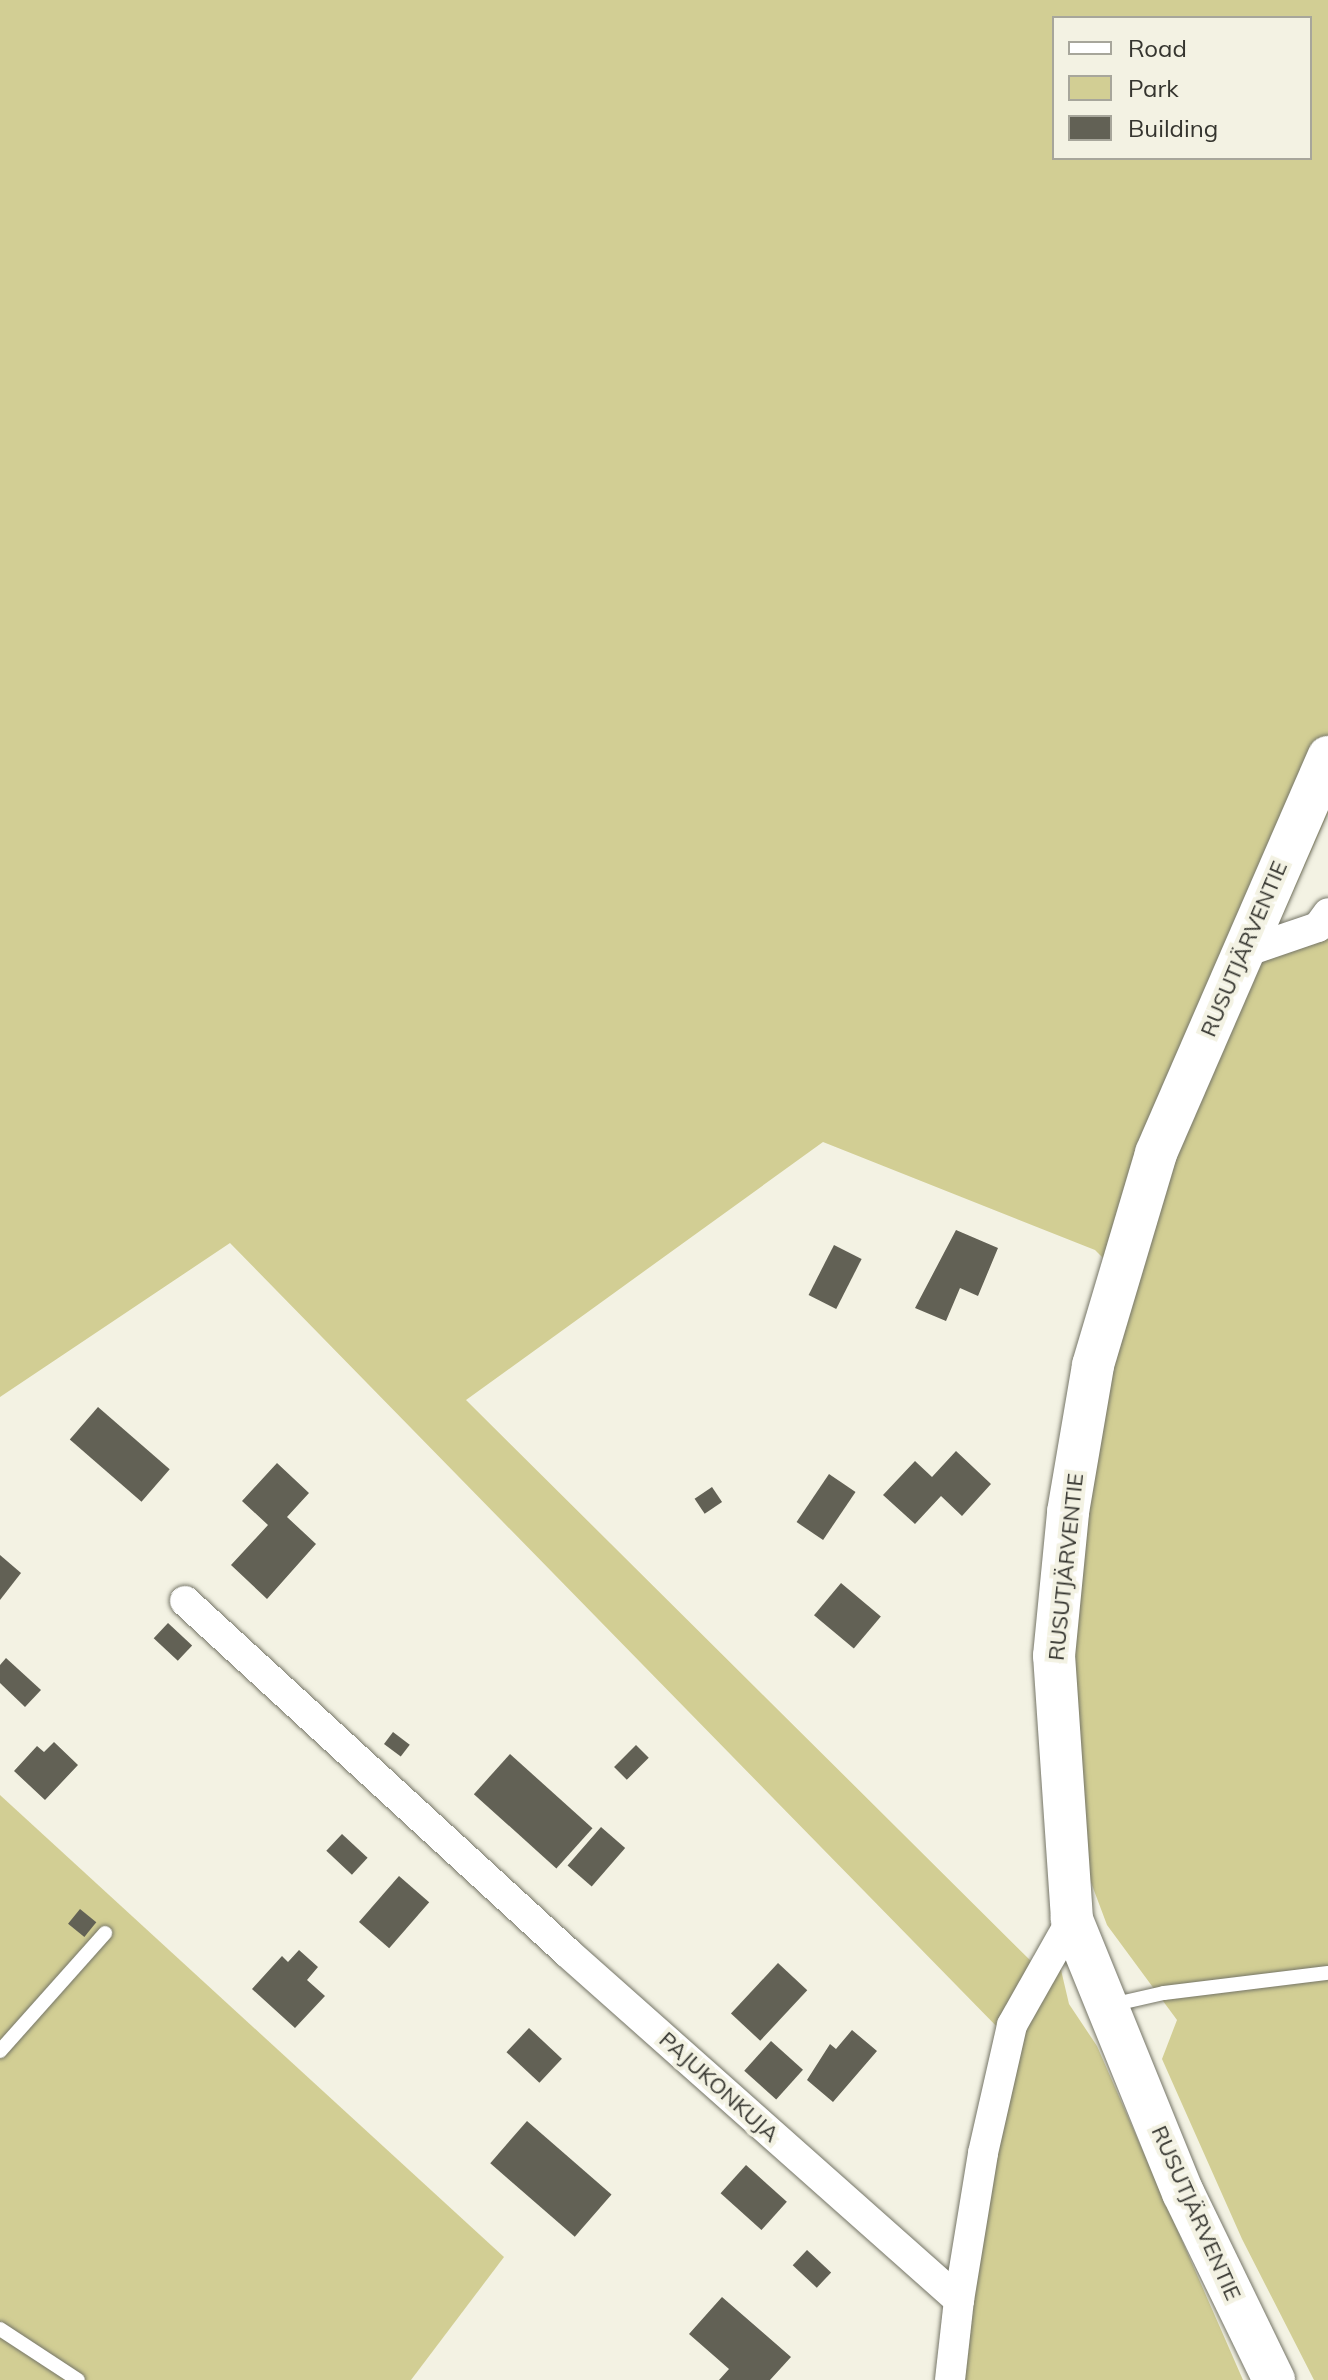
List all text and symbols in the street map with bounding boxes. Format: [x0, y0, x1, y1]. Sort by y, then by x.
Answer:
legend [1052, 16, 1312, 160]
text: Road [1128, 33, 1187, 63]
text: Park [1128, 73, 1179, 103]
text: Building [1128, 113, 1218, 143]
street label: RUSUTJÄRVENTIE [1195, 857, 1293, 1041]
street label: RUSUTJÄRVENTIE [1043, 1472, 1089, 1662]
street label: PAJUKONKUJA [654, 2026, 784, 2148]
street label: RUSUTJÄRVENTIE [1146, 2122, 1246, 2304]

